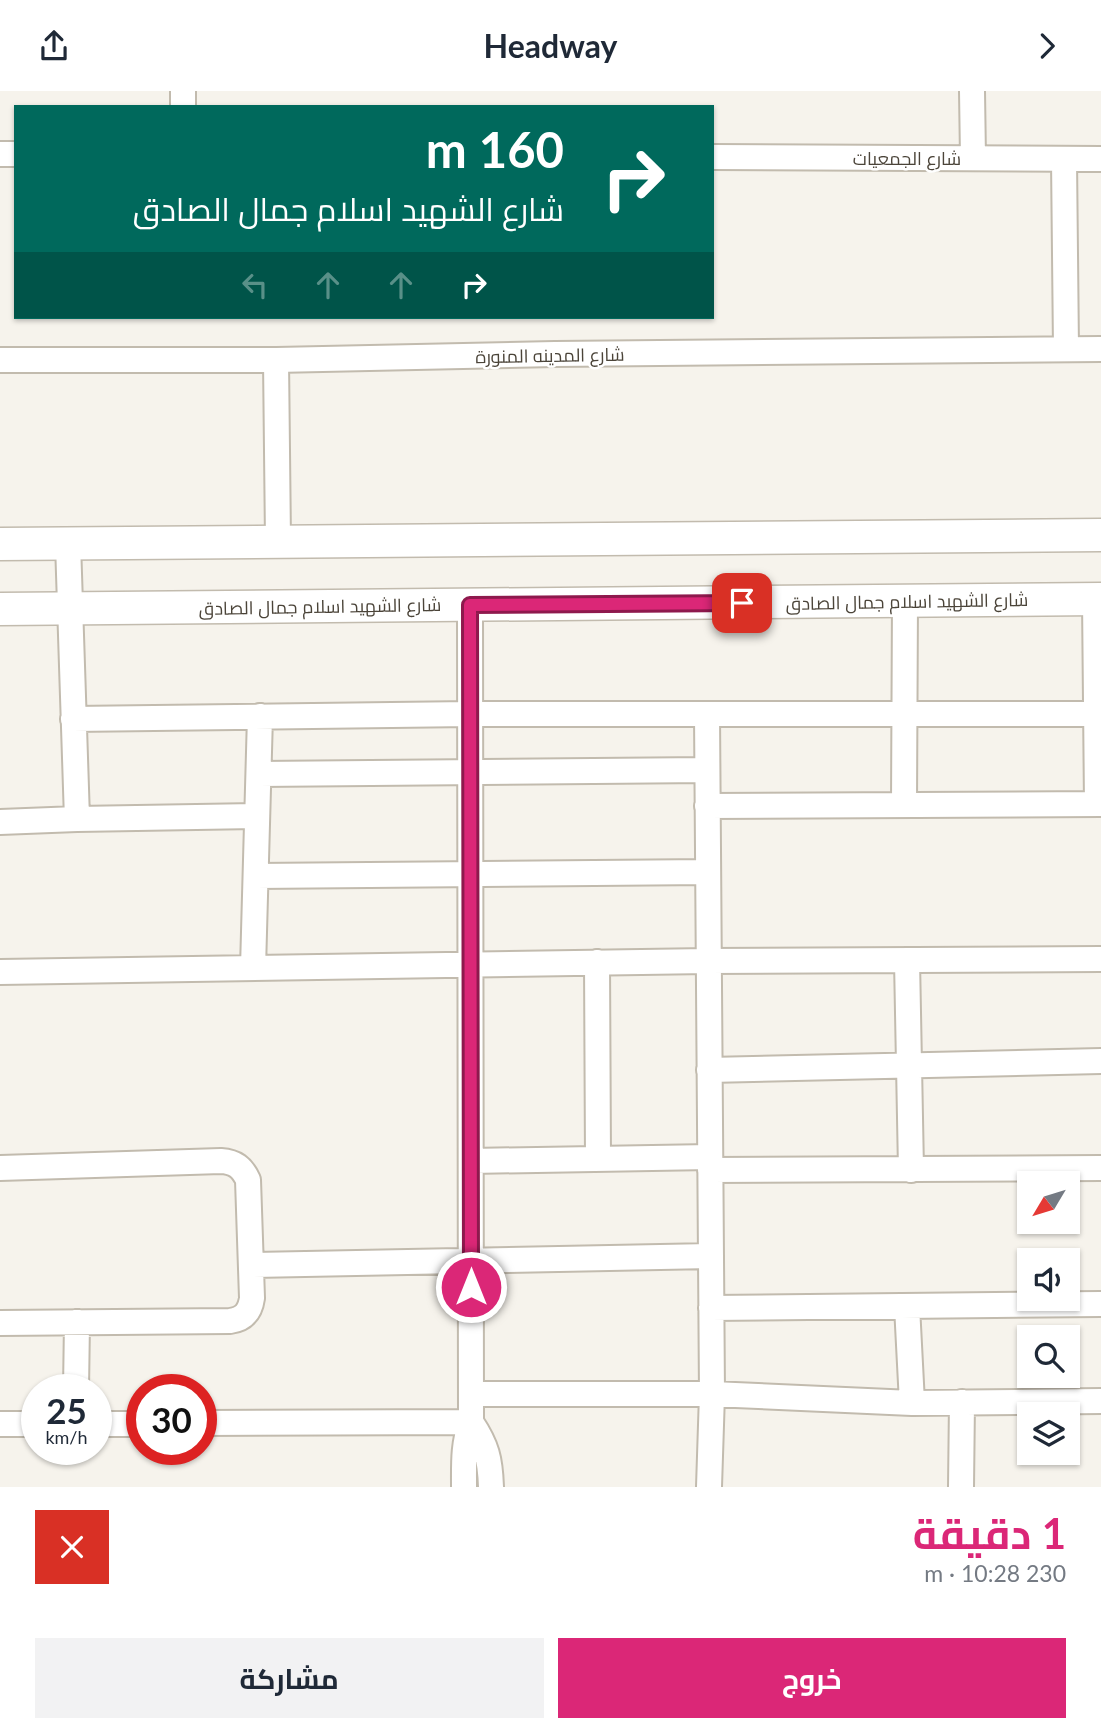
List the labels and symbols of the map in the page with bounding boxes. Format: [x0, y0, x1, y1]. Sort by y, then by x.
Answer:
street label: شارع الجمعيات [853, 147, 961, 171]
street label: شارع المدينه المنورة [475, 343, 625, 369]
pin [712, 573, 772, 633]
street label: شارع الشهيد اسلام جمال الصادق [786, 588, 1028, 616]
street label: شارع الشهيد اسلام جمال الصادق [199, 593, 441, 621]
north arrow [1017, 1171, 1080, 1234]
position arrow [434, 1250, 508, 1324]
speed limit sign: 30 [126, 1374, 217, 1465]

